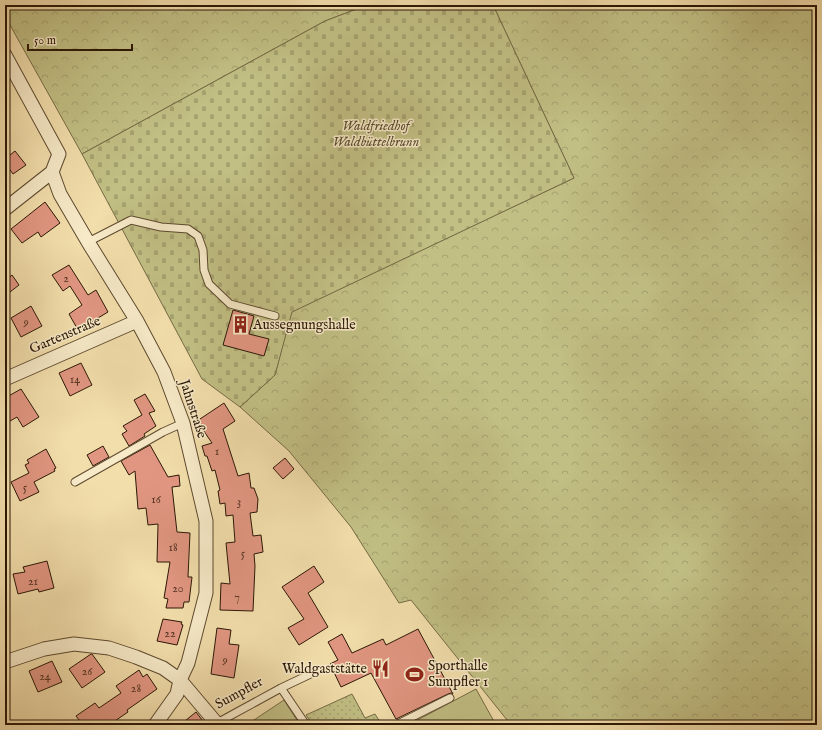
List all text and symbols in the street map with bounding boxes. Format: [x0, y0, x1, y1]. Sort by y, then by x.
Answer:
scale bar [28, 26, 132, 52]
text: 50 m [34, 33, 56, 48]
park label: Waldfriedhof Waldbüttelbrunn [333, 117, 419, 151]
house number: 2 [63, 271, 69, 286]
street label: Gartenstraße [27, 312, 104, 358]
house number: 9 [22, 315, 29, 330]
building icon: Aussegnungshalle [230, 315, 250, 335]
place label: Aussegnungshalle [252, 316, 356, 334]
house number: 14 [70, 372, 80, 387]
street label: Jahnstraße [174, 375, 211, 441]
house number: 1 [215, 444, 219, 459]
house number: 5 [23, 480, 28, 495]
house number: 16 [151, 492, 162, 507]
house number: 3 [237, 494, 241, 509]
house number: 18 [168, 540, 178, 555]
house number: 5 [241, 546, 246, 561]
house number: 21 [28, 574, 38, 589]
house number: 20 [172, 581, 184, 596]
house number: 7 [234, 590, 240, 605]
house number: 22 [164, 626, 176, 641]
house number: 9 [221, 653, 228, 668]
place label: Sporthalle Sumpfler 1 [428, 657, 488, 691]
restaurant icon: Waldgaststätte [370, 659, 390, 679]
place label: Waldgaststätte [282, 660, 368, 678]
house number: 26 [82, 664, 93, 679]
sports icon: Sporthalle Sumpfler 1 [405, 664, 425, 684]
house number: 24 [39, 669, 51, 684]
street label: Sumpfler [212, 673, 266, 713]
house number: 28 [131, 681, 141, 696]

